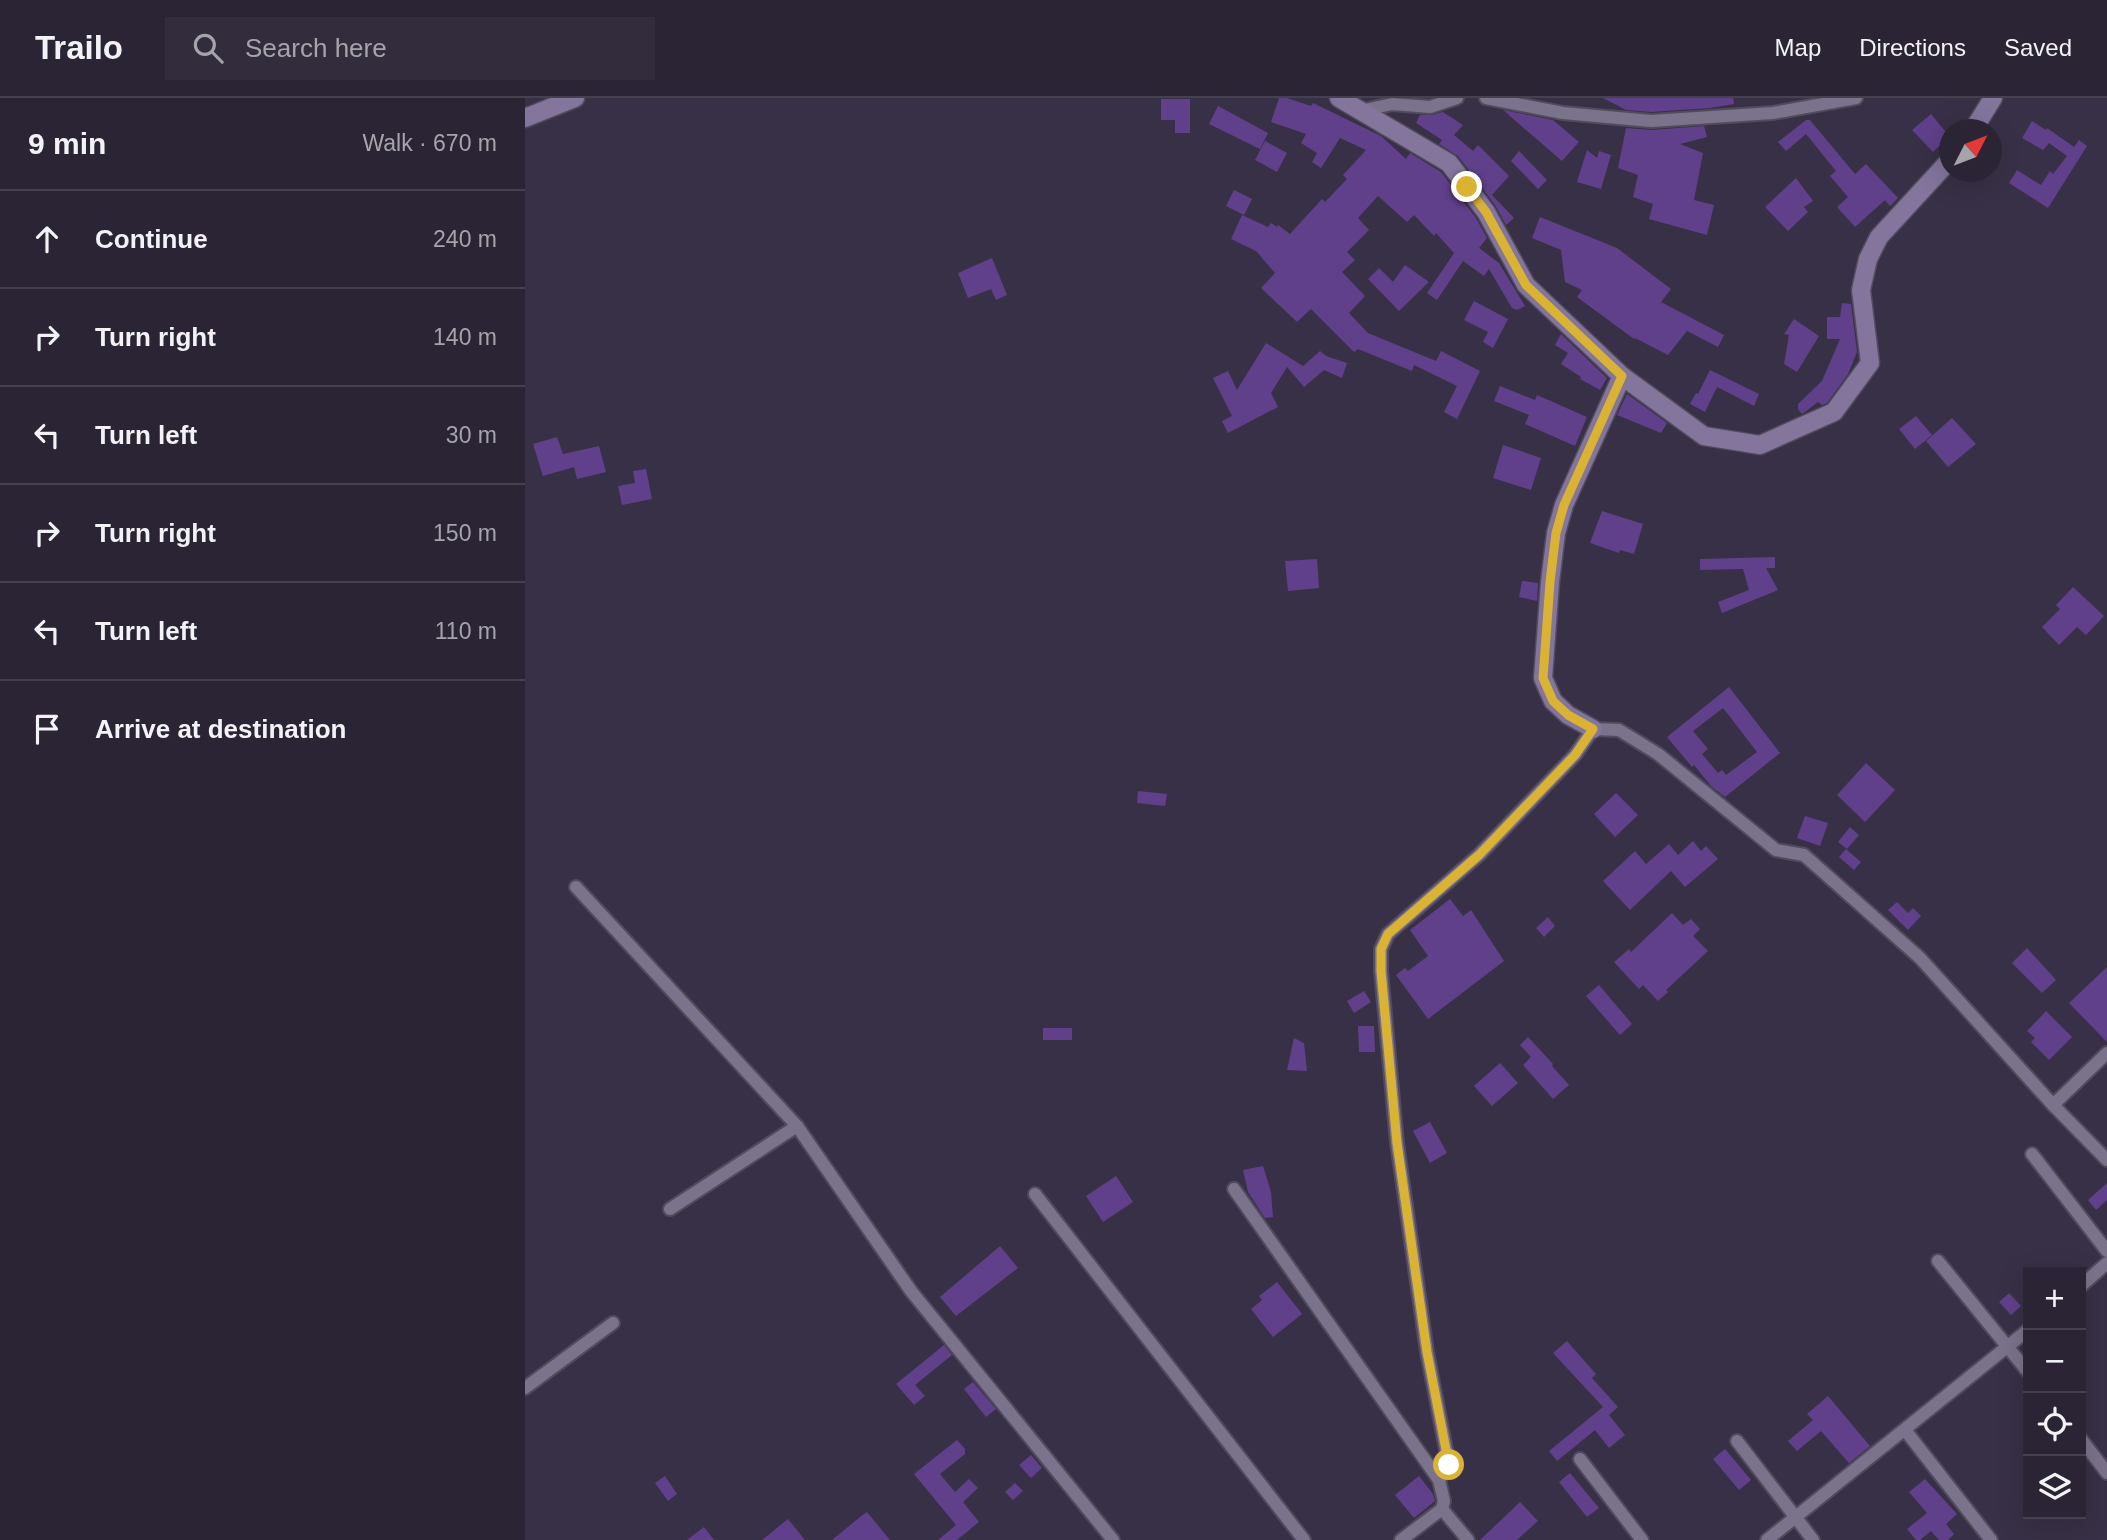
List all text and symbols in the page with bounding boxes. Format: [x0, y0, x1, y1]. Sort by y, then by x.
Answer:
search box [165, 17, 655, 80]
text: Trailo [35, 29, 123, 66]
icon: search [189, 29, 227, 67]
text: Search here [245, 33, 387, 63]
text: Map [1775, 34, 1821, 61]
text: Directions [1859, 34, 1966, 61]
text: Saved [2004, 34, 2072, 61]
north arrow [1939, 119, 2002, 182]
text: 9 min [28, 127, 106, 160]
text: Walk · 670 m [362, 130, 497, 156]
route end [1451, 171, 1482, 202]
icon: ahead [28, 220, 66, 258]
text: Continue [95, 224, 208, 254]
text: 240 m [433, 226, 497, 252]
icon: right [28, 318, 66, 356]
text: Turn right [95, 322, 216, 352]
text: 140 m [433, 324, 497, 350]
icon: left [28, 416, 66, 454]
text: Turn left [95, 420, 197, 450]
text: 30 m [446, 422, 497, 448]
icon: right [28, 514, 66, 552]
text: Turn right [95, 518, 216, 548]
text: 150 m [433, 520, 497, 546]
icon: left [28, 612, 66, 650]
text: Turn left [95, 616, 197, 646]
text: 110 m [435, 618, 497, 644]
icon: arrive [28, 710, 66, 748]
text: Arrive at destination [95, 714, 346, 744]
map controls [2023, 1267, 2086, 1519]
button: + [2023, 1267, 2086, 1330]
button: − [2023, 1330, 2086, 1393]
button: locate [2023, 1393, 2086, 1456]
route start [1433, 1449, 1464, 1480]
button: layers [2023, 1456, 2086, 1519]

